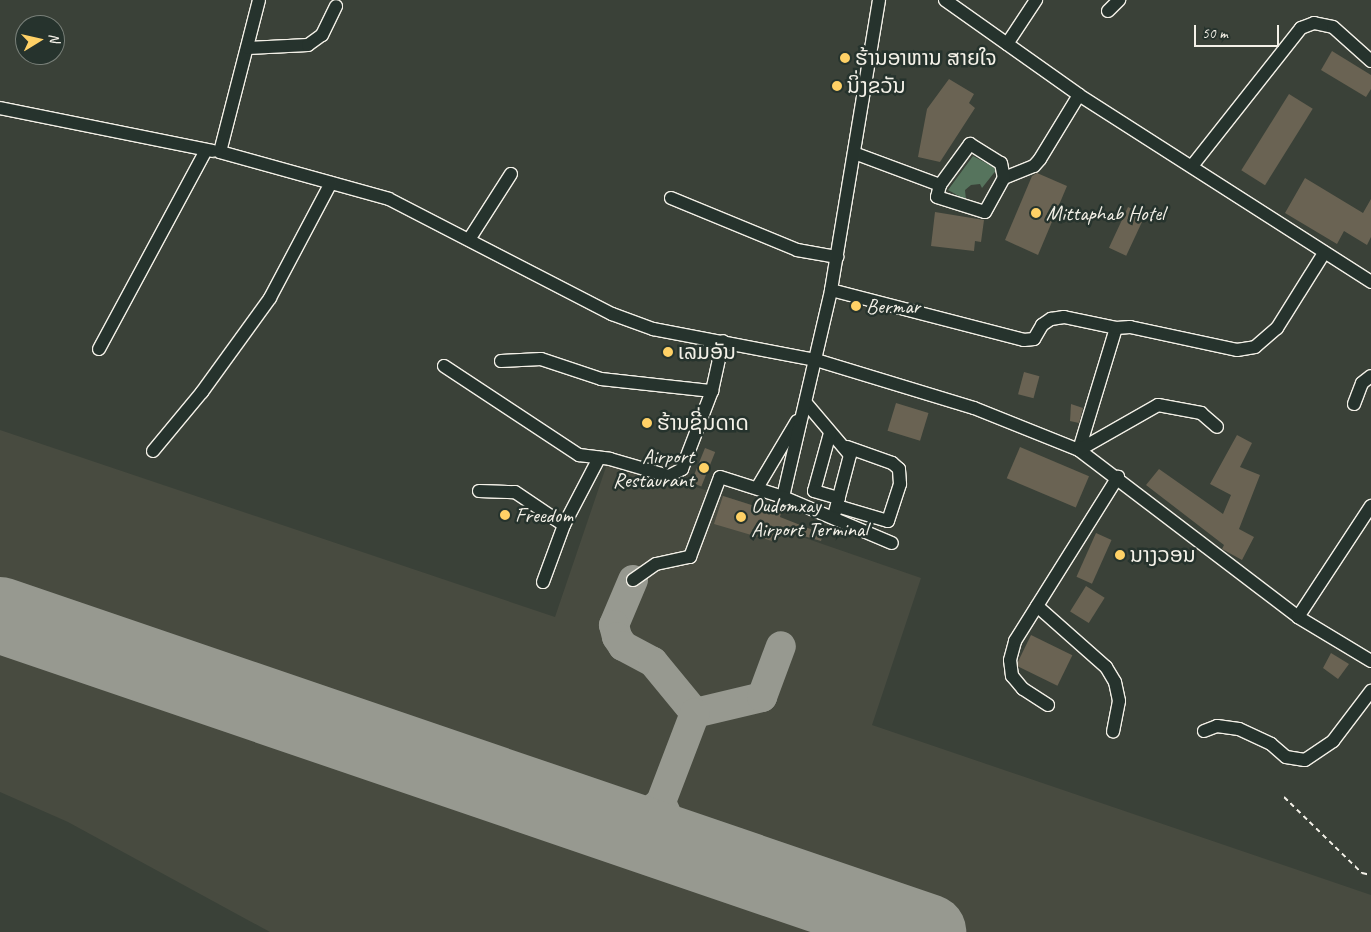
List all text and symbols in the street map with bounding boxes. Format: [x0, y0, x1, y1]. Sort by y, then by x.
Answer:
north arrow [15, 15, 65, 65]
scale bar [1196, 15, 1281, 47]
text: 50 m [1202, 24, 1228, 43]
text: N [45, 32, 63, 43]
place label: ຮ້ານອາຫານ ສາຍໃຈ [855, 45, 997, 71]
marker: ຮ້ານອາຫານ ສາຍໃຈ [839, 52, 851, 64]
place label: ນິ່ງຂວັນ [847, 73, 906, 99]
marker: ນິ່ງຂວັນ [831, 80, 843, 92]
place label: Mittaphab Hotel [1046, 200, 1165, 226]
marker: Mittaphab Hotel [1030, 207, 1042, 219]
place label: Bermar [866, 293, 920, 319]
marker: Bermar [850, 300, 862, 312]
place label: ເລມອັນ [678, 339, 736, 365]
marker: ເລມອັນ [662, 346, 674, 358]
place label: ຮ້ານຊີ່ນດາດ [657, 410, 749, 436]
marker: ຮ້ານຊີ່ນດາດ [641, 417, 653, 429]
place label: Airport Restaurant [613, 443, 694, 493]
marker: Airport Restaurant [698, 462, 710, 474]
place label: Oudomxay Airport Terminal [751, 492, 868, 542]
place label: Freedom [515, 502, 573, 528]
marker: Freedom [499, 509, 511, 521]
marker: Oudomxay Airport Terminal [735, 511, 747, 523]
place label: ນາງວອນ [1130, 542, 1196, 568]
marker: ນາງວອນ [1114, 549, 1126, 561]

